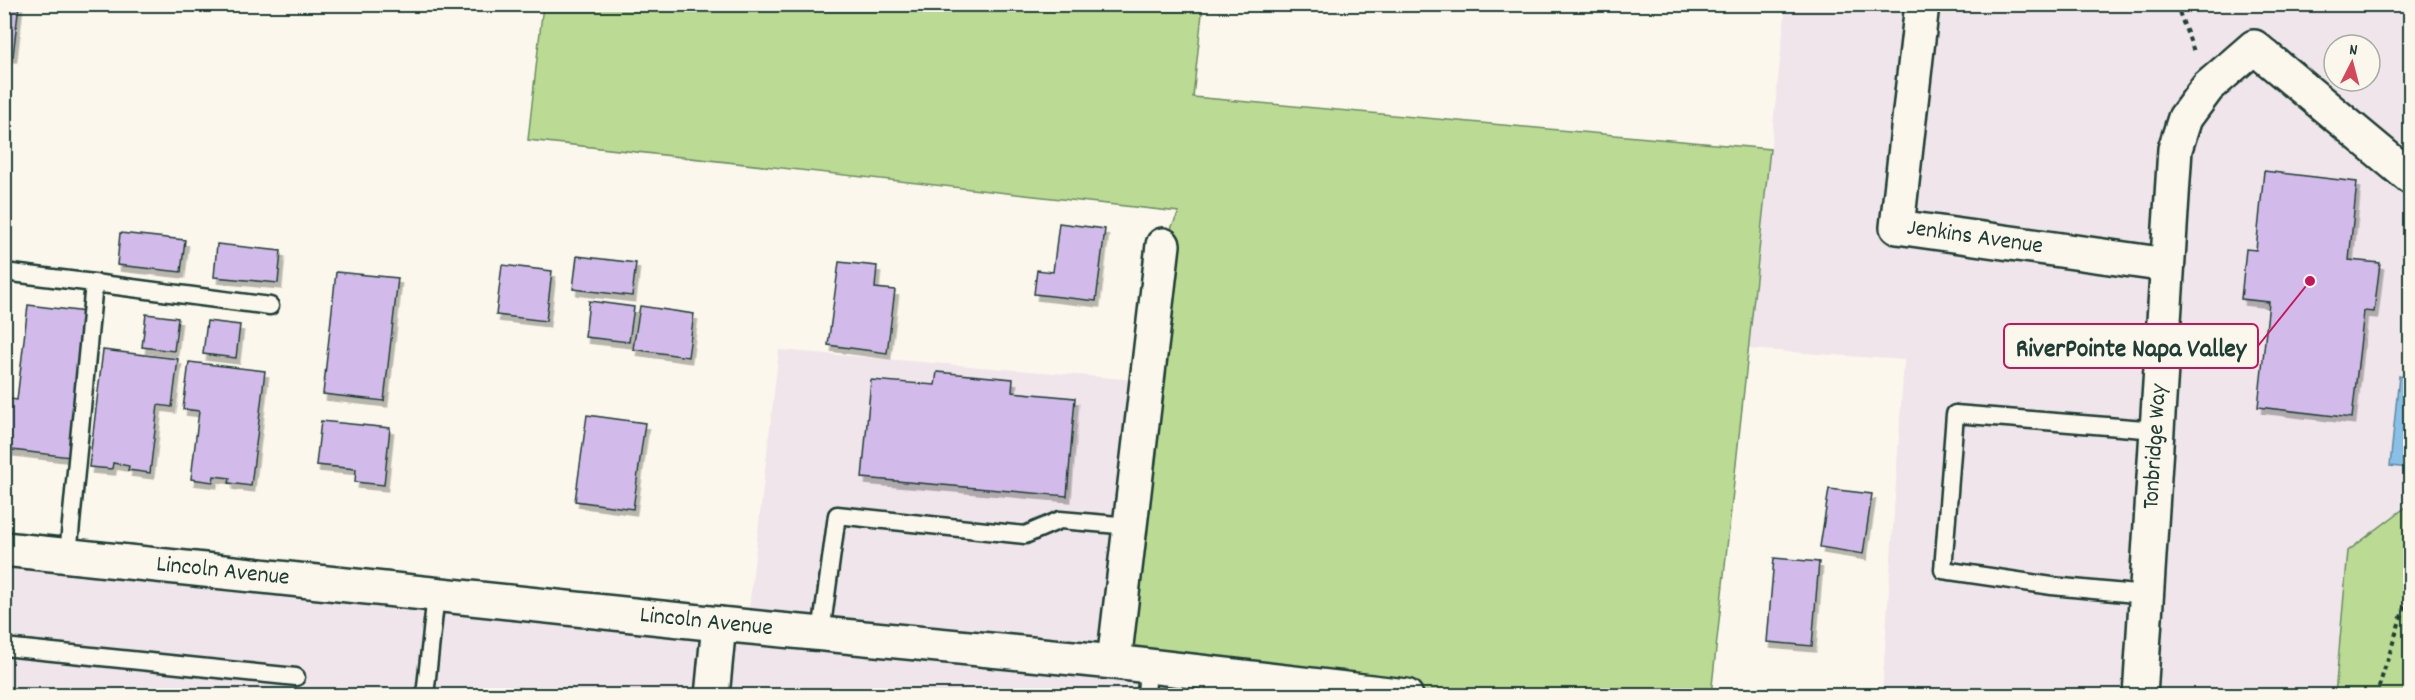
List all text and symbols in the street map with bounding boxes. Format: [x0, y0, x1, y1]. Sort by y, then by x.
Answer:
north arrow [2322, 33, 2382, 93]
text: N [2348, 39, 2359, 62]
street label: Jenkins Avenue [1905, 212, 2045, 264]
callout: RiverPointe Napa Valley [2004, 324, 2258, 368]
text: RiverPointe Napa Valley [2016, 332, 2248, 369]
street label: Tonbridge Way [2135, 382, 2177, 510]
street label: Lincoln Avenue [155, 548, 291, 596]
street label: Lincoln Avenue [638, 599, 774, 646]

